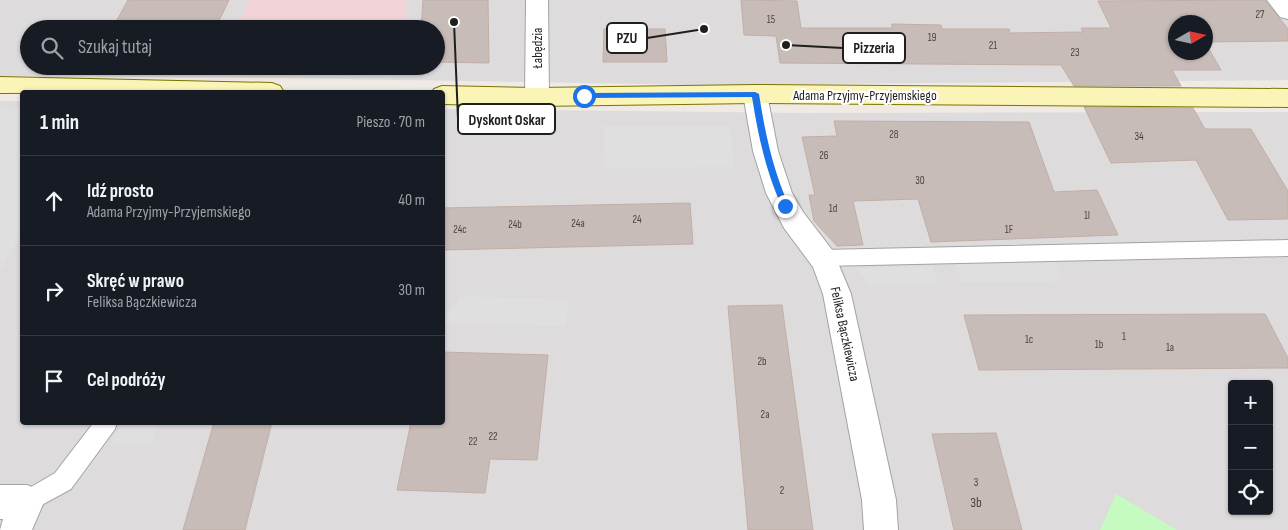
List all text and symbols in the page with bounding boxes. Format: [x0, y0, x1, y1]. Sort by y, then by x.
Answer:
house number: 27 [1256, 8, 1265, 21]
house number: 15 [767, 13, 775, 26]
north arrow [1168, 15, 1213, 60]
search box [20, 20, 445, 75]
callout: PZU [607, 23, 647, 53]
street label: Łabędzia [529, 28, 546, 69]
text: PZU [617, 29, 638, 48]
house number: 19 [928, 31, 936, 44]
callout: Pizzeria [843, 33, 905, 63]
icon: search [38, 34, 66, 62]
text: Szukaj tutaj [78, 36, 152, 59]
text: Pizzeria [853, 39, 895, 58]
house number: 21 [989, 39, 997, 52]
house number: 23 [1070, 46, 1080, 59]
route start [573, 85, 596, 108]
street label: Adama Przyjmy-Przyjemskiego [792, 87, 937, 104]
callout: Dyskont Oskar [458, 104, 555, 134]
text: 1 min [40, 110, 79, 135]
text: Dyskont Oskar [469, 111, 546, 130]
text: Pieszo · 70 m [357, 113, 425, 132]
house number: 28 [889, 128, 899, 141]
house number: 34 [1134, 130, 1144, 143]
house number: 26 [819, 149, 829, 162]
house number: 30 [915, 174, 925, 187]
text: Idź prosto [87, 180, 154, 203]
icon: ahead [40, 187, 68, 215]
text: 40 m [398, 191, 425, 210]
route end [774, 195, 797, 218]
house number: 1d [829, 202, 838, 215]
text: Adama Przyjmy-Przyjemskiego [87, 203, 251, 222]
house number: 1I [1084, 209, 1090, 222]
house number: 24 [632, 213, 642, 226]
house number: 24a [571, 217, 585, 230]
house number: 24b [508, 218, 522, 231]
house number: 24c [453, 223, 467, 236]
house number: 1F [1005, 223, 1013, 236]
text: Skręć w prawo [87, 270, 184, 293]
icon: right [40, 277, 68, 305]
text: 30 m [398, 281, 425, 300]
street label: Feliksa Bączkiewicza [827, 285, 863, 383]
text: Feliksa Bączkiewicza [87, 293, 197, 312]
house number: 1 [1122, 330, 1126, 343]
house number: 1c [1025, 333, 1033, 346]
house number: 1b [1095, 338, 1104, 351]
house number: 1a [1166, 341, 1174, 354]
house number: 2b [757, 355, 767, 368]
icon: arrive [40, 367, 68, 395]
text: Cel podróży [87, 369, 165, 392]
map controls [1228, 380, 1273, 515]
button: + [1228, 380, 1273, 425]
house number: 2a [761, 408, 769, 421]
button: − [1228, 425, 1273, 470]
house number: 22 [488, 430, 498, 443]
house number: 22 [468, 435, 478, 448]
button: locate [1228, 470, 1273, 515]
house number: 3 [974, 476, 979, 489]
house number: 2 [780, 484, 785, 497]
house number: 3b [970, 494, 982, 511]

